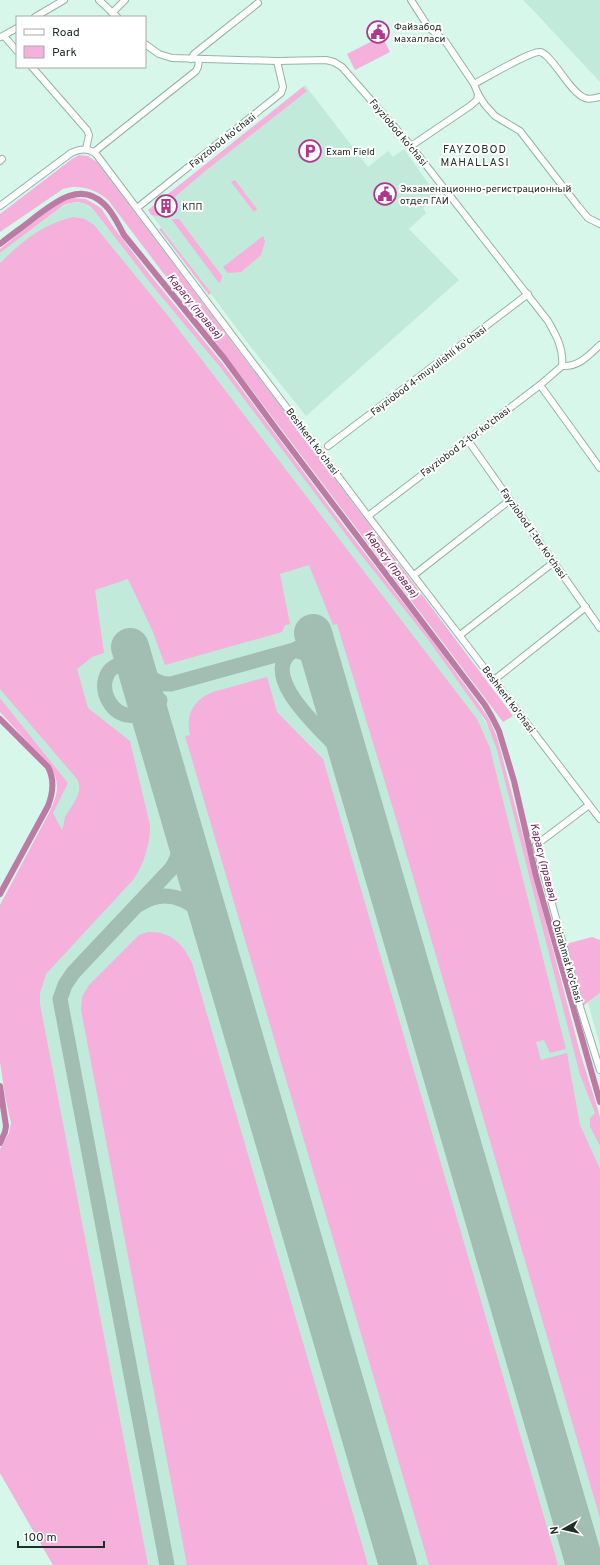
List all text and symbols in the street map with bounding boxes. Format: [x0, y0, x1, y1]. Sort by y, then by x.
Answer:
legend [16, 16, 146, 68]
public building icon: Файзабод махалласи [365, 19, 391, 45]
place label: Файзабод махалласи [394, 21, 445, 46]
text: Road [52, 25, 80, 41]
text: Park [52, 45, 77, 61]
street label: Fayziobod ko'chasi [366, 97, 430, 169]
street label: Fayzobod ko'chasi [187, 111, 259, 171]
parking icon: Exam Field [297, 138, 323, 164]
district label: FAYZOBOD MAHALLASI [440, 143, 510, 170]
place label: Exam Field [326, 146, 375, 159]
public building icon: Экзаменационно-регистрационный отдел ГАИ [372, 181, 398, 207]
place label: Экзаменационно-регистрационный отдел ГАИ [400, 183, 571, 208]
building icon: КПП [153, 193, 179, 219]
place label: КПП [182, 201, 202, 214]
water label: Карасу (правая) [164, 271, 225, 342]
street label: Fayziobod 4-muyulishli koʻchasi [368, 323, 490, 419]
street label: Fayziobod 2-tor ko'chasi [418, 404, 513, 480]
street label: Beshkent ko'chasi [282, 406, 341, 478]
street label: Fayziobod 1-tor ko'chasi [497, 486, 569, 582]
water label: Карасу (правая) [362, 528, 421, 601]
street label: Beshkent ko'chasi [478, 664, 537, 736]
water label: Карасу (правая) [527, 822, 560, 903]
street label: Obirahmat ko'chasi [548, 918, 585, 1004]
north arrow [544, 1509, 584, 1549]
scale bar [18, 1523, 104, 1549]
text: N [548, 1525, 563, 1535]
text: 100 m [24, 1530, 57, 1546]

